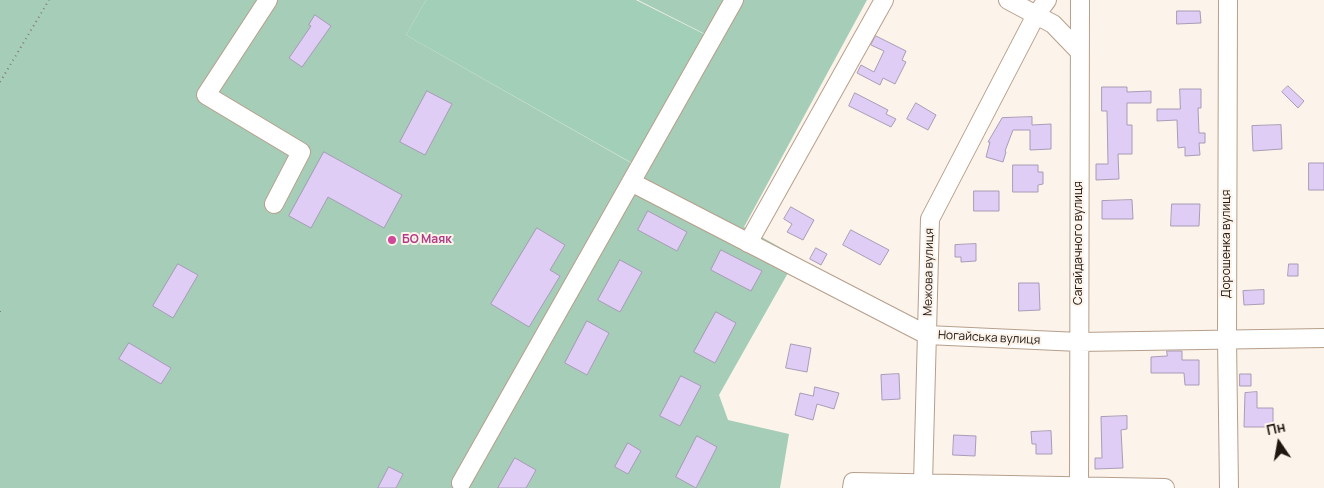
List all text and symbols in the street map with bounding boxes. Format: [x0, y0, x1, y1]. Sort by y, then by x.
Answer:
street label: Сагайдачного вулиця [1072, 181, 1086, 305]
street label: Дорошенка вулиця [1220, 190, 1234, 298]
street label: Межова вулиця [921, 228, 937, 316]
place label: БО Маяк [402, 233, 452, 247]
marker: БО Маяк [386, 234, 398, 246]
street label: Ногайська вулиця [937, 328, 1041, 348]
text: Пн [1265, 417, 1287, 439]
north arrow [1254, 418, 1304, 468]

